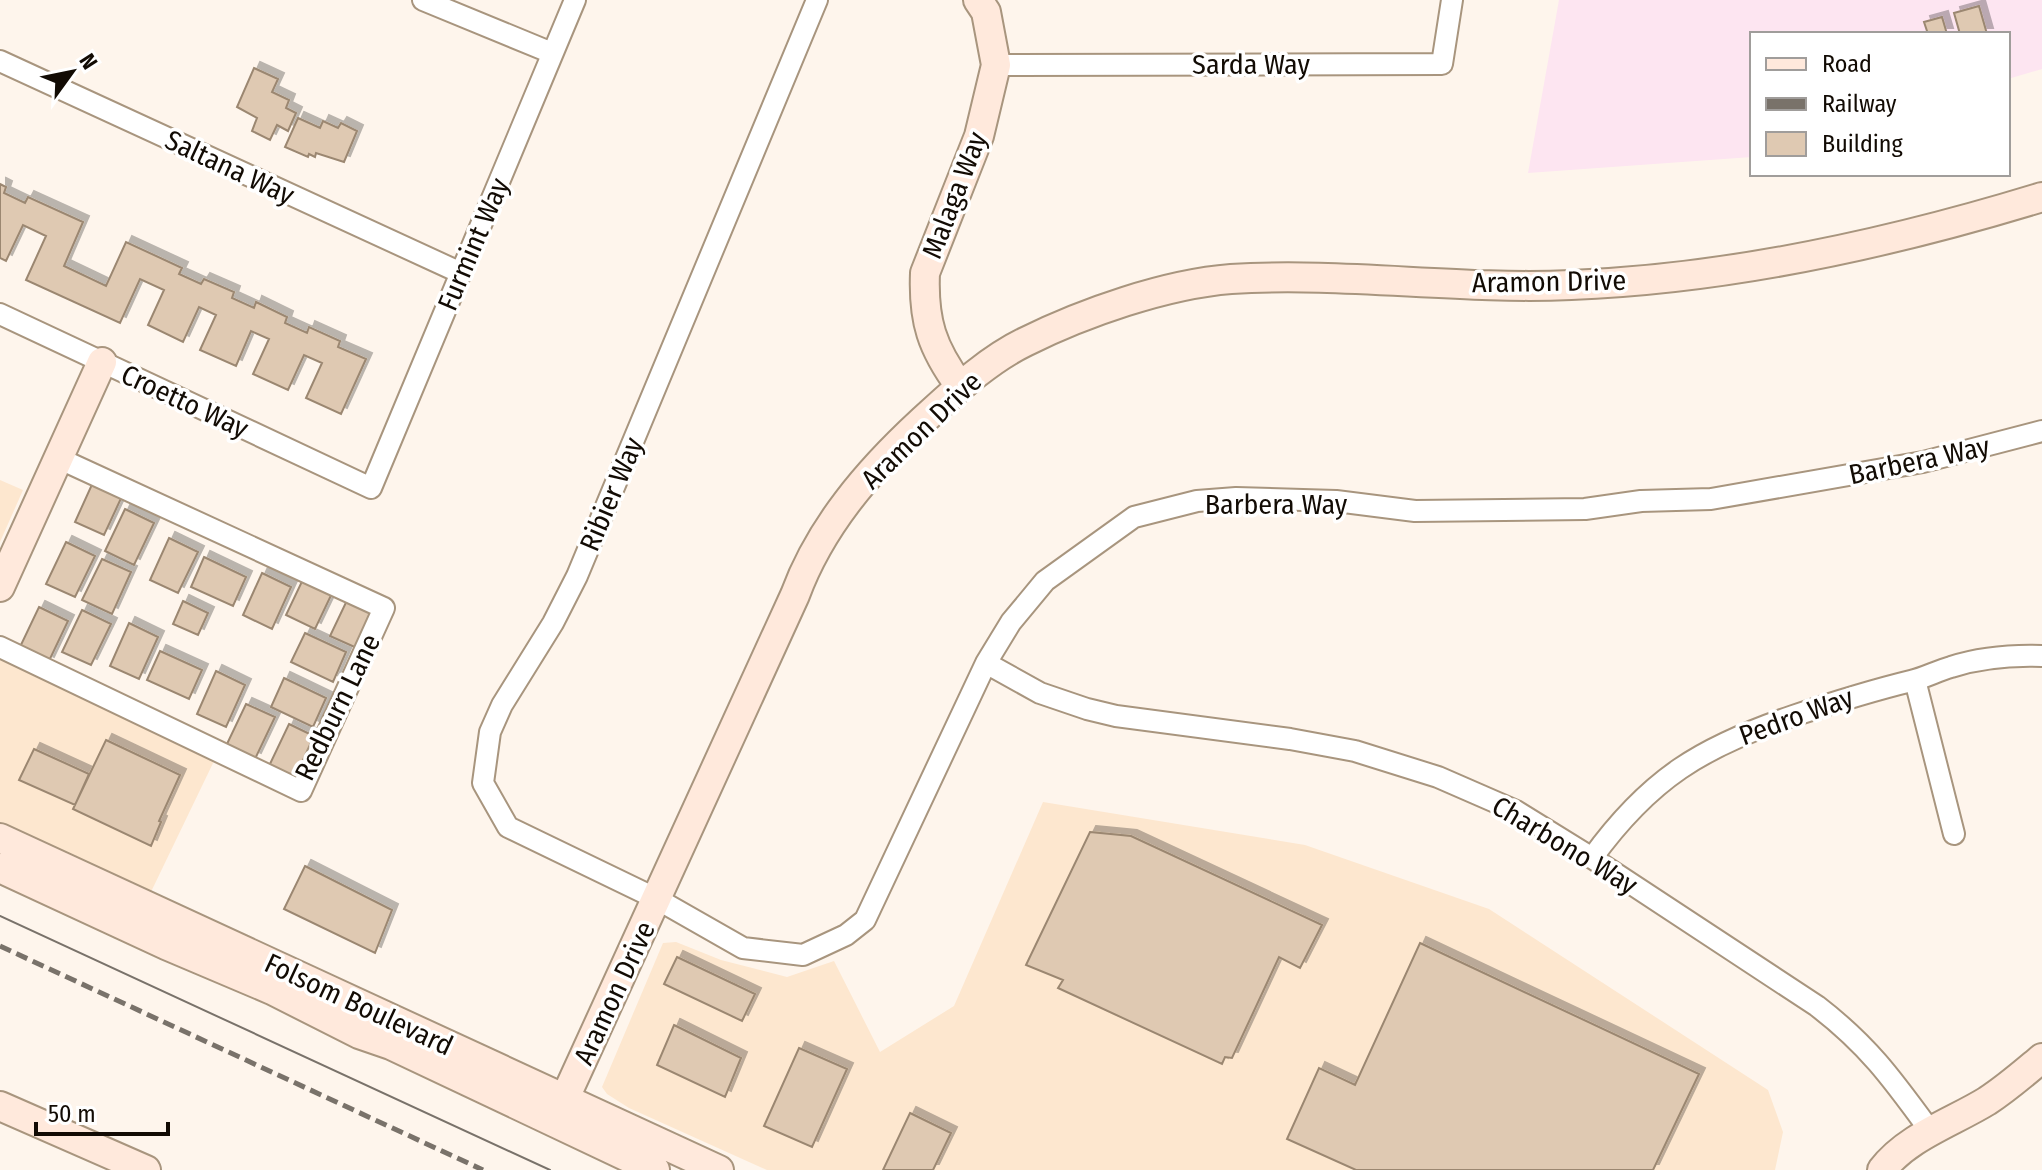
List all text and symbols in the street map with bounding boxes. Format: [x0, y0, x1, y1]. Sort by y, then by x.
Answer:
north arrow [32, 32, 112, 112]
legend [1750, 32, 2010, 176]
text: N [73, 48, 103, 74]
street label: Sarda Way [1192, 48, 1310, 81]
text: Road [1822, 50, 1872, 78]
text: Railway [1822, 90, 1897, 118]
street label: Saltana Way [160, 123, 300, 212]
street label: Malaga Way [915, 127, 994, 263]
text: Building [1822, 130, 1904, 158]
street label: Furmint Way [431, 173, 516, 315]
street label: Aramon Drive [1472, 264, 1626, 299]
street label: Croetto Way [116, 358, 254, 445]
street label: Aramon Drive [854, 365, 988, 496]
street label: Barbera Way [1846, 429, 1993, 491]
street label: Ribier Way [573, 432, 650, 556]
street label: Barbera Way [1205, 488, 1348, 521]
street label: Redburn Lane [288, 629, 387, 786]
street label: Pedro Way [1735, 680, 1858, 752]
street label: Charbono Way [1486, 789, 1644, 902]
street label: Aramon Drive [567, 916, 662, 1070]
street label: Folsom Boulevard [260, 946, 458, 1062]
scale bar [36, 1086, 168, 1136]
text: 50 m [48, 1100, 96, 1128]

